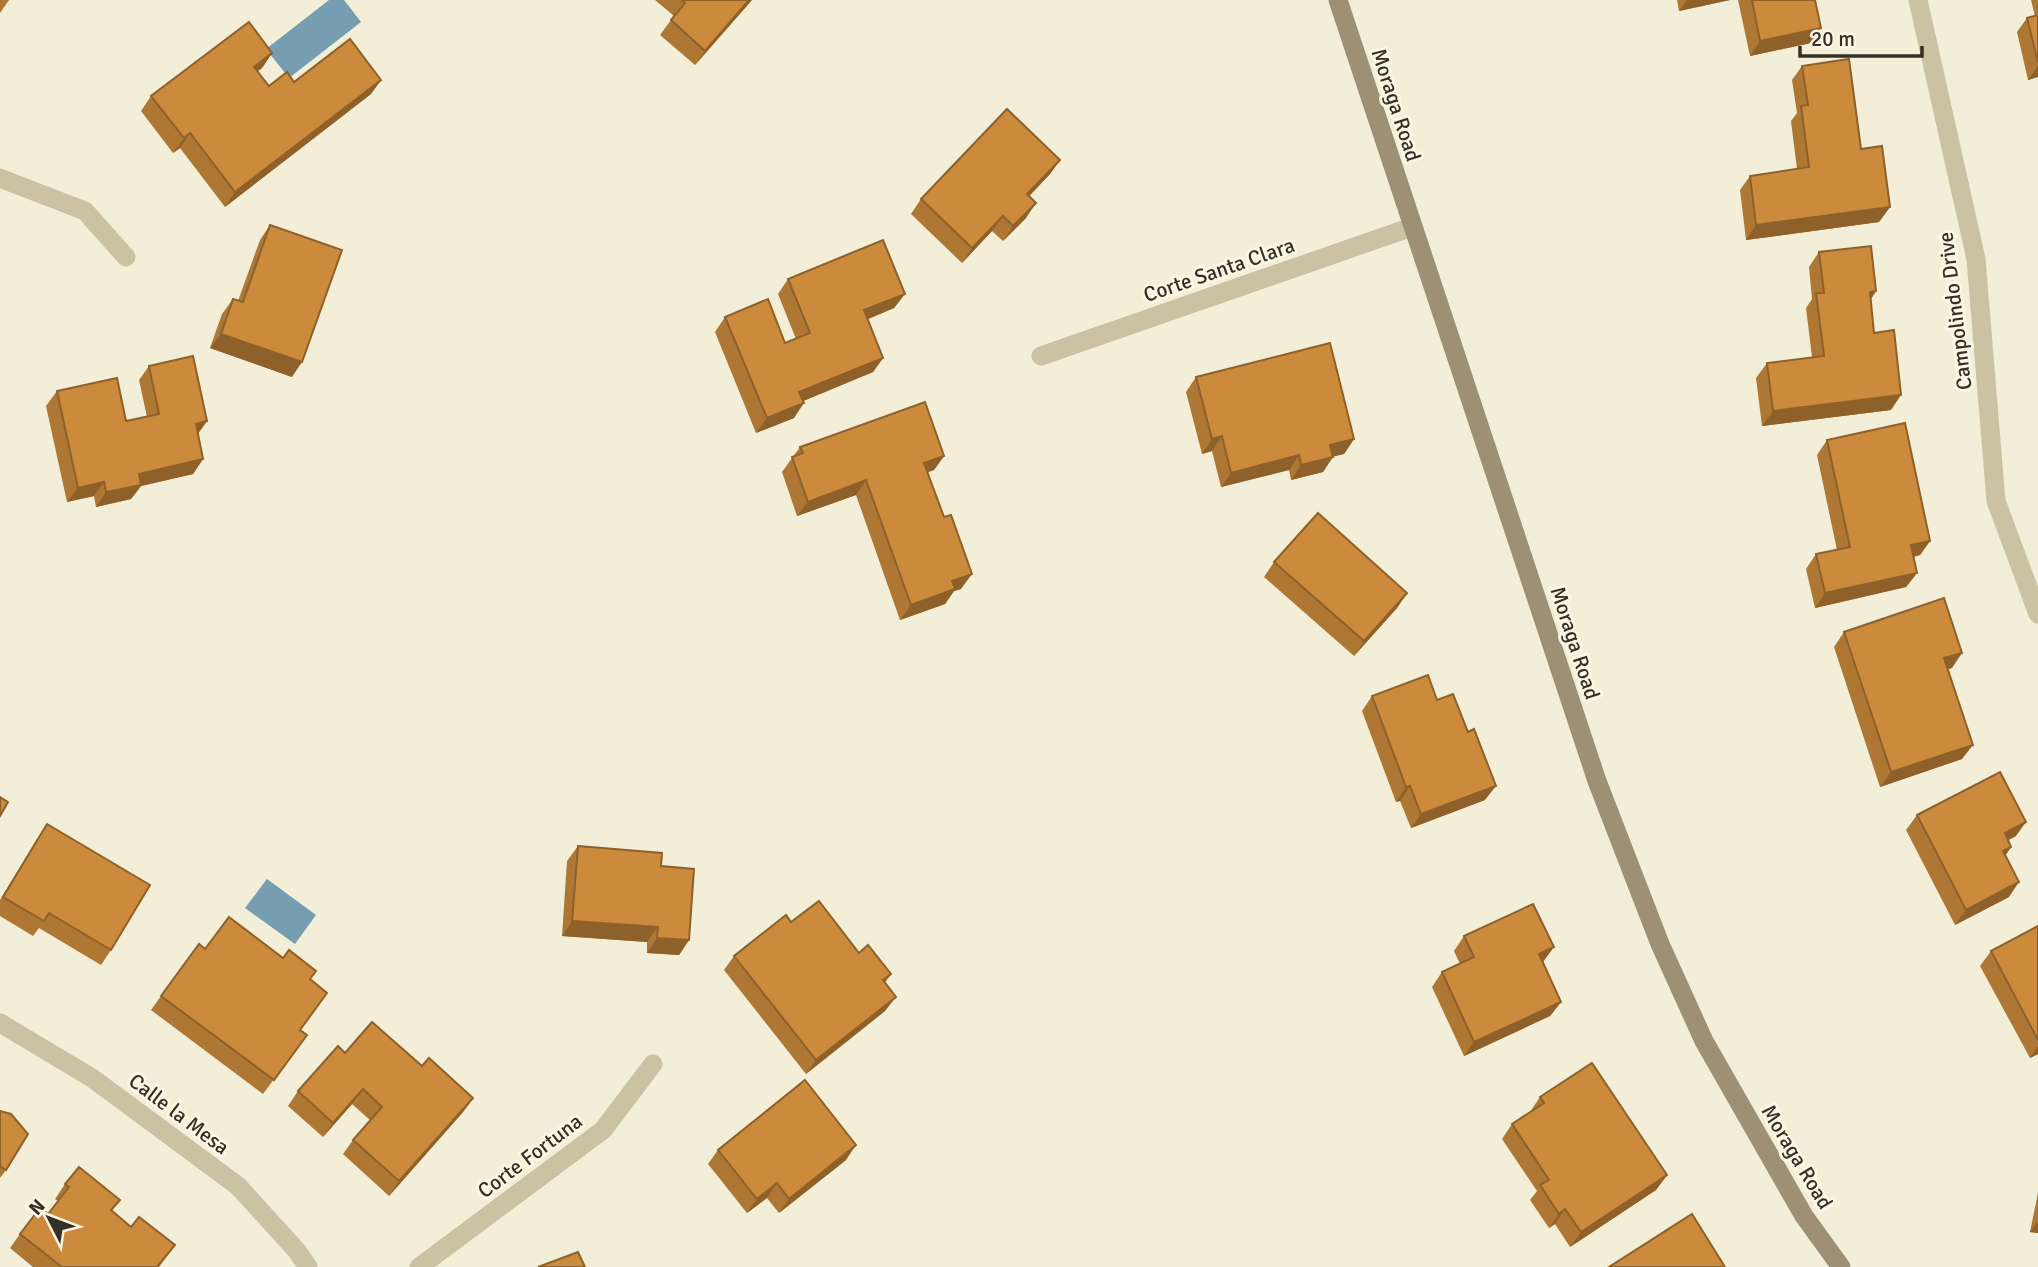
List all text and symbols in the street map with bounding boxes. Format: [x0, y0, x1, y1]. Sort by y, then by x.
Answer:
scale bar [1800, 14, 1923, 58]
text: 20 m [1811, 26, 1855, 52]
street label: Moraga Road [1366, 45, 1426, 165]
street label: Campolindo Drive [1932, 231, 1978, 391]
street label: Corte Santa Clara [1140, 232, 1298, 308]
street label: Moraga Road [1545, 583, 1605, 703]
street label: Calle la Mesa [124, 1068, 234, 1160]
street label: Moraga Road [1756, 1100, 1838, 1214]
street label: Corte Fortuna [473, 1108, 587, 1204]
north arrow [14, 1183, 84, 1253]
text: N [24, 1194, 50, 1220]

